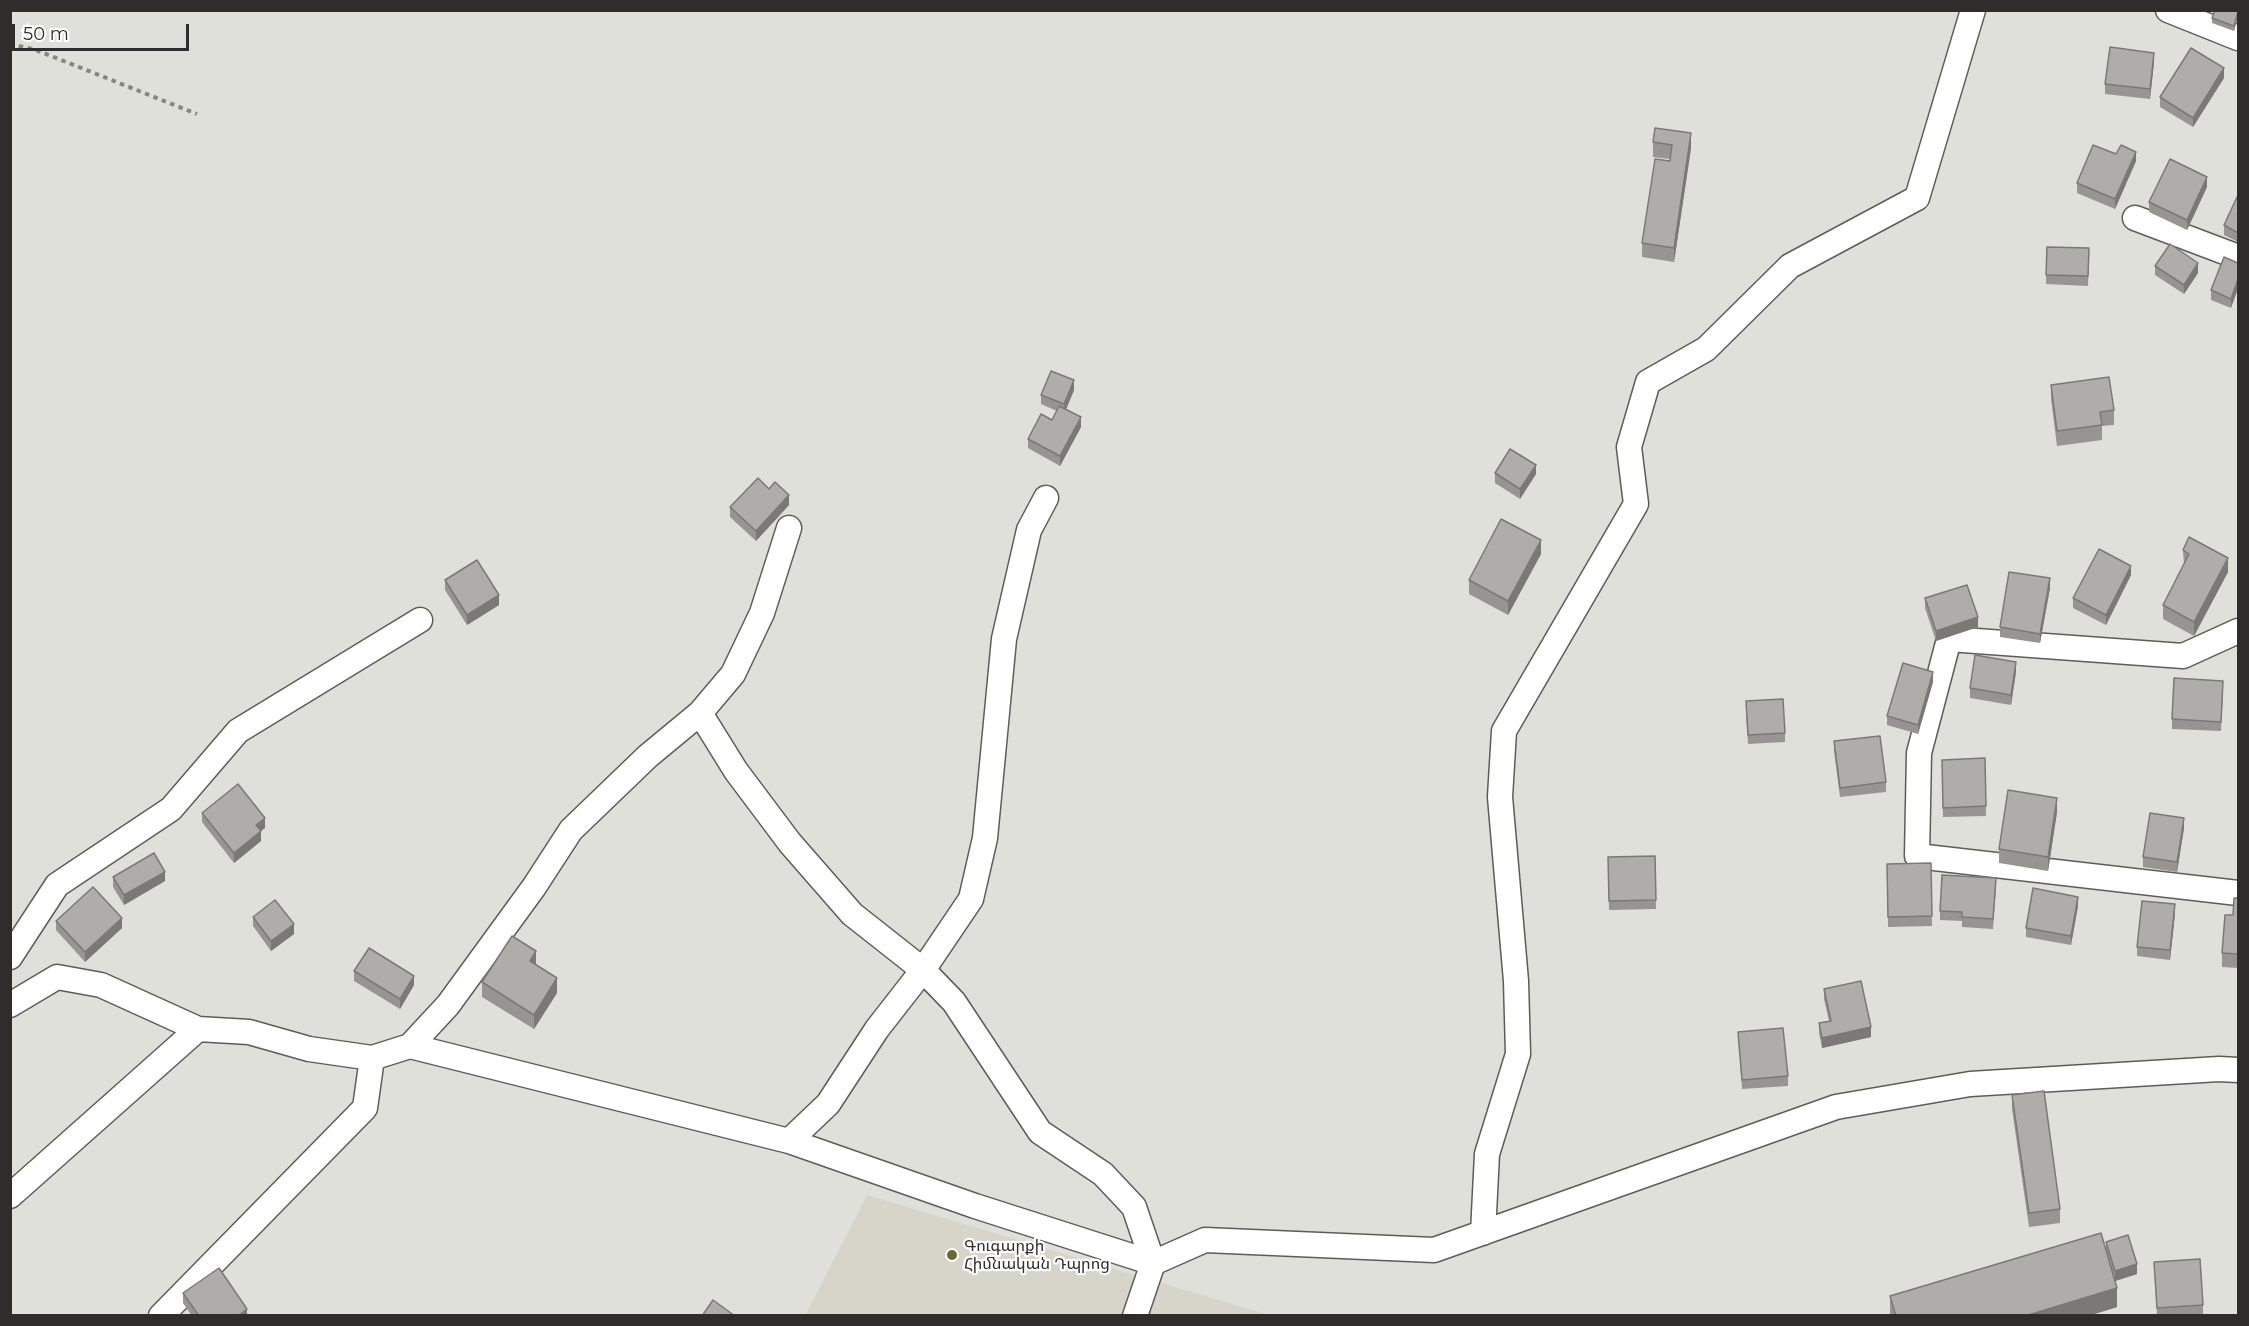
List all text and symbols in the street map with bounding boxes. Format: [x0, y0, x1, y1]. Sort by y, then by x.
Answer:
scale bar [15, 12, 192, 50]
text: 50 m [23, 23, 69, 45]
place label: Գուգարքի Հիմնական Դպրոց [964, 1236, 1110, 1274]
marker: Գուգարքի Հիմնական Դպրոց [945, 1248, 959, 1262]

